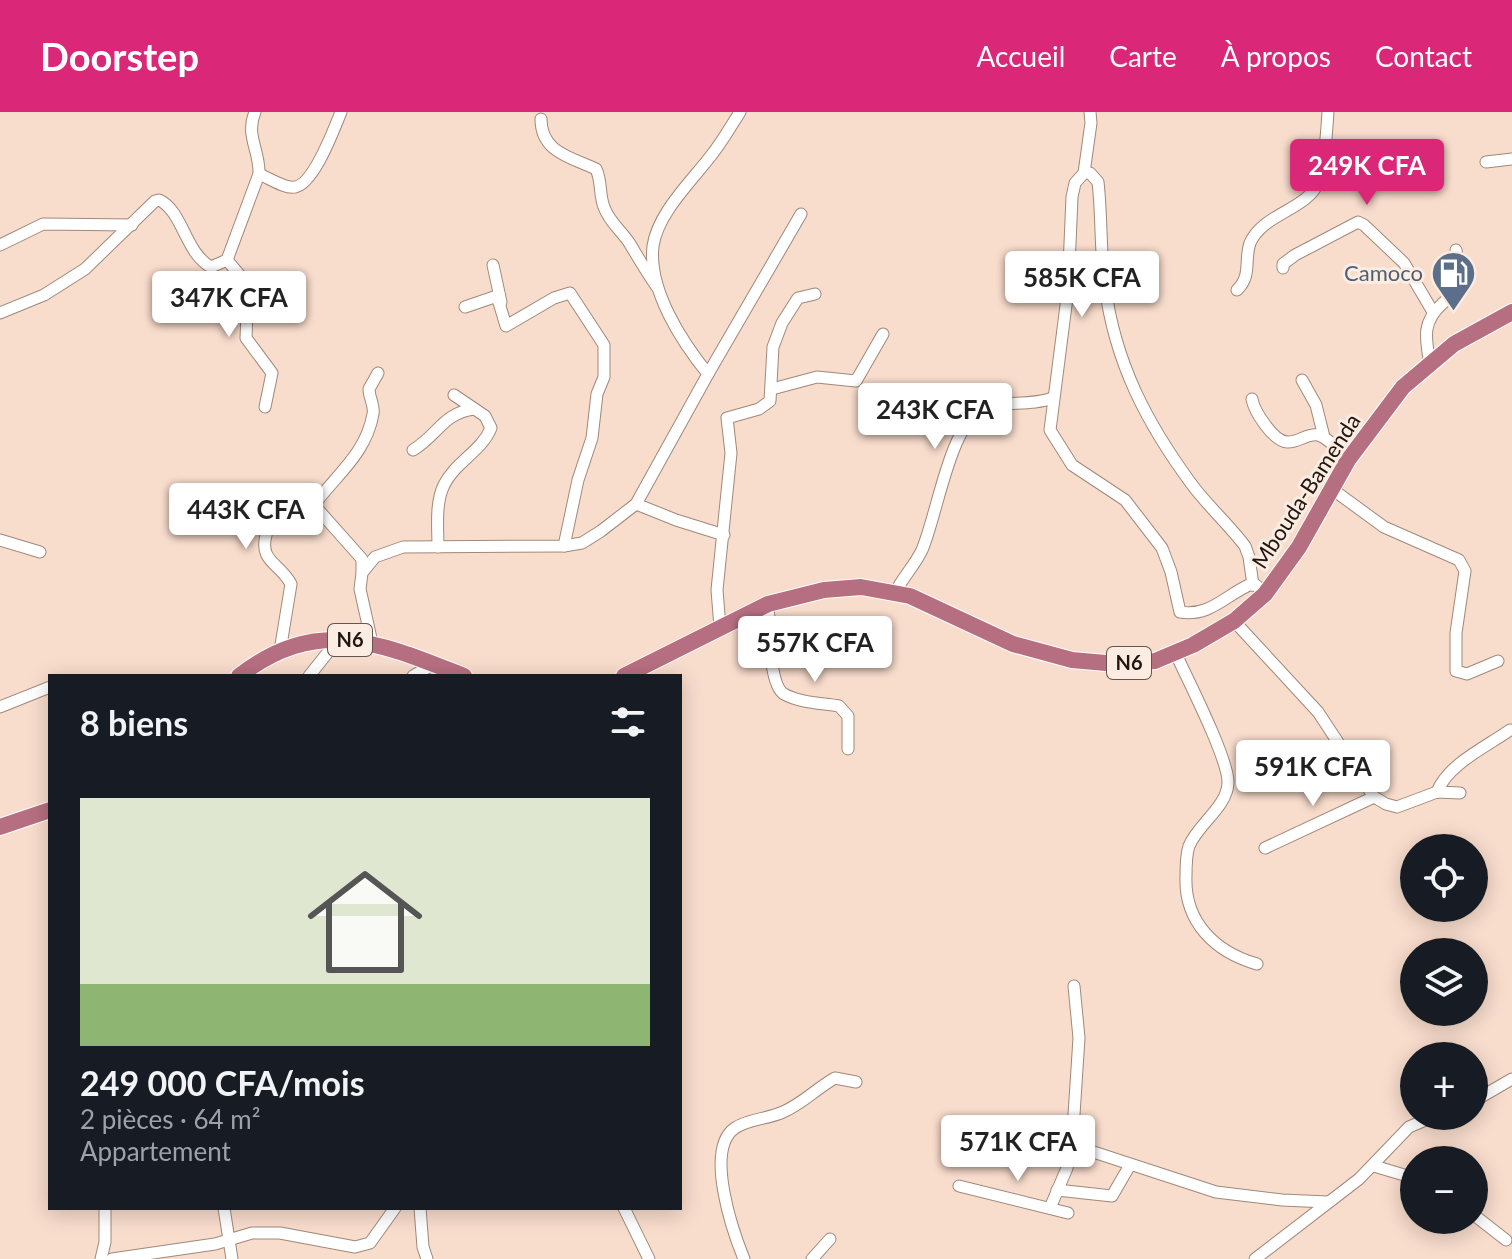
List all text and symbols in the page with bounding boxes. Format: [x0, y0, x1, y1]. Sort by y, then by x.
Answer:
text: Doorstep [40, 33, 199, 79]
text: Accueil [976, 39, 1065, 73]
text: Carte [1109, 39, 1177, 73]
text: À propos [1221, 39, 1331, 73]
text: Contact [1375, 39, 1472, 73]
pin: 249K CFA [1284, 139, 1450, 207]
text: 249K CFA [1308, 149, 1426, 181]
fuel station icon: Camoco [1430, 249, 1478, 312]
pin: 585K CFA [999, 251, 1165, 319]
place label: Camoco [1344, 259, 1423, 286]
text: 585K CFA [1023, 261, 1141, 293]
pin: 347K CFA [146, 271, 312, 339]
text: 347K CFA [170, 281, 288, 313]
pin: 243K CFA [852, 383, 1018, 451]
text: 243K CFA [876, 393, 994, 425]
street label: Mbouda-Bamenda [1246, 408, 1366, 573]
pin: 443K CFA [163, 483, 329, 551]
text: 443K CFA [187, 493, 305, 525]
pin: 557K CFA [732, 616, 898, 684]
road number: N6 [328, 624, 372, 656]
text: 557K CFA [756, 626, 874, 658]
road number: N6 [1107, 647, 1151, 679]
icon: filters [606, 700, 650, 744]
text: 8 biens [80, 702, 188, 743]
pin: 591K CFA [1230, 740, 1396, 808]
text: 591K CFA [1254, 750, 1372, 782]
map controls [1400, 834, 1488, 1234]
button: locate [1400, 834, 1488, 922]
icon: home [293, 850, 437, 994]
button: layers [1400, 938, 1488, 1026]
button: + [1400, 1042, 1488, 1130]
text: 249 000 CFA/mois [80, 1062, 365, 1103]
text: 2 pièces · 64 m² [80, 1103, 260, 1135]
pin: 571K CFA [935, 1115, 1101, 1183]
text: 571K CFA [959, 1125, 1077, 1157]
text: Appartement [80, 1135, 231, 1167]
button: − [1400, 1146, 1488, 1234]

